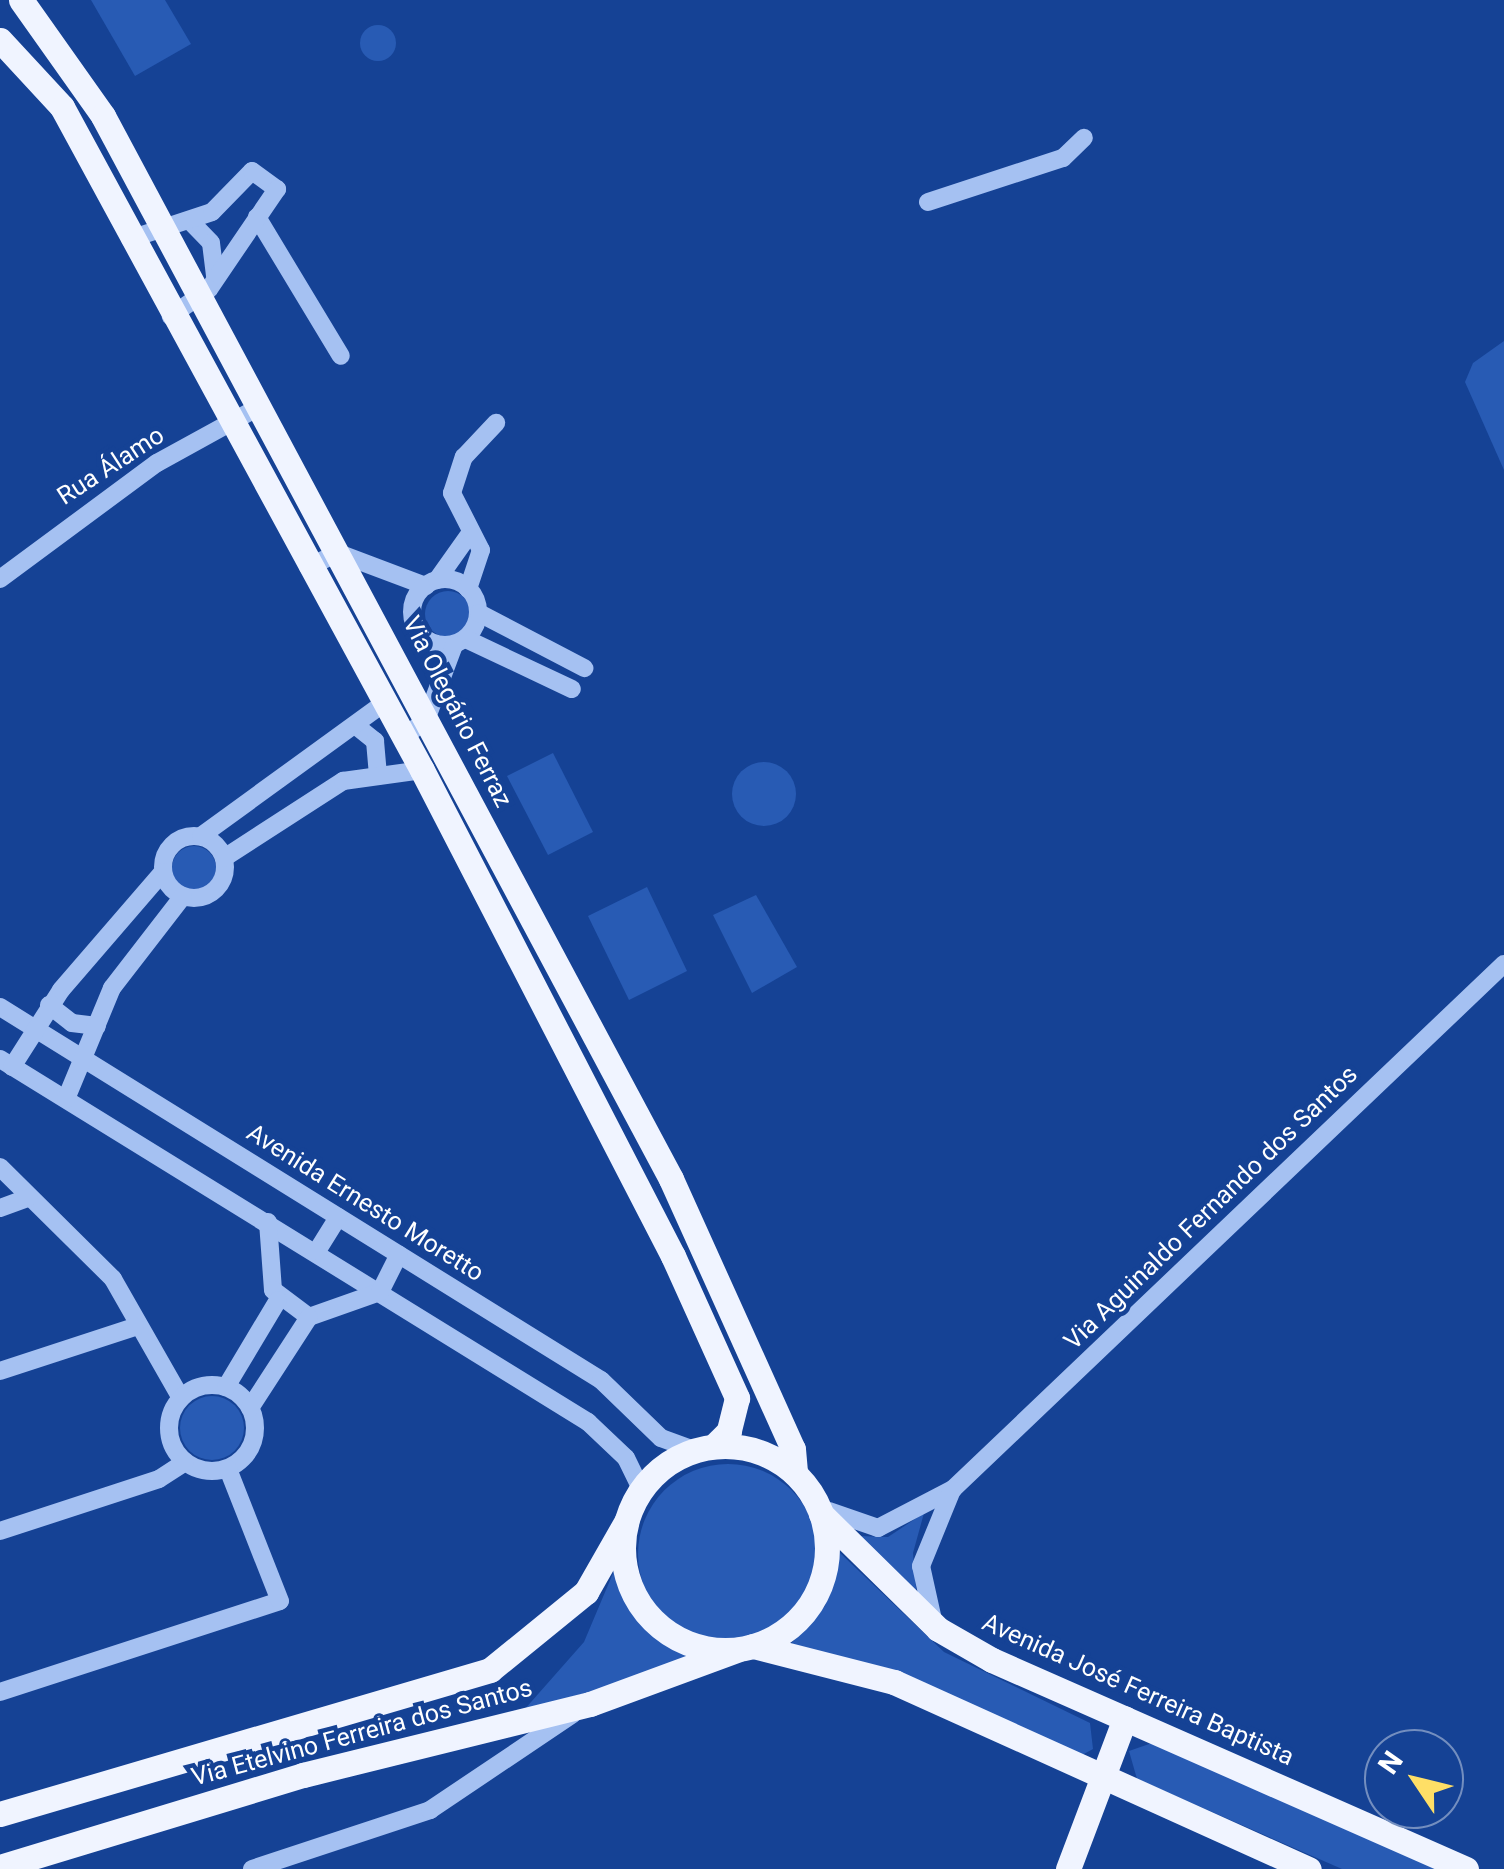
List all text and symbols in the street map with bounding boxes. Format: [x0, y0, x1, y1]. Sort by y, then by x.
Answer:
street label: Rua Álamo [52, 420, 170, 512]
street label: Via Olegário Ferraz [396, 612, 518, 812]
street label: Via Aguinaldo Fernando dos Santos [1058, 1060, 1364, 1356]
street label: Avenida Ernesto Moretto [241, 1118, 489, 1288]
street label: Avenida José Ferreira Baptista [978, 1608, 1298, 1772]
street label: Via Etelvino Ferreira dos Santos [188, 1673, 536, 1793]
north arrow [1364, 1729, 1464, 1829]
text: N [1371, 1745, 1410, 1780]

